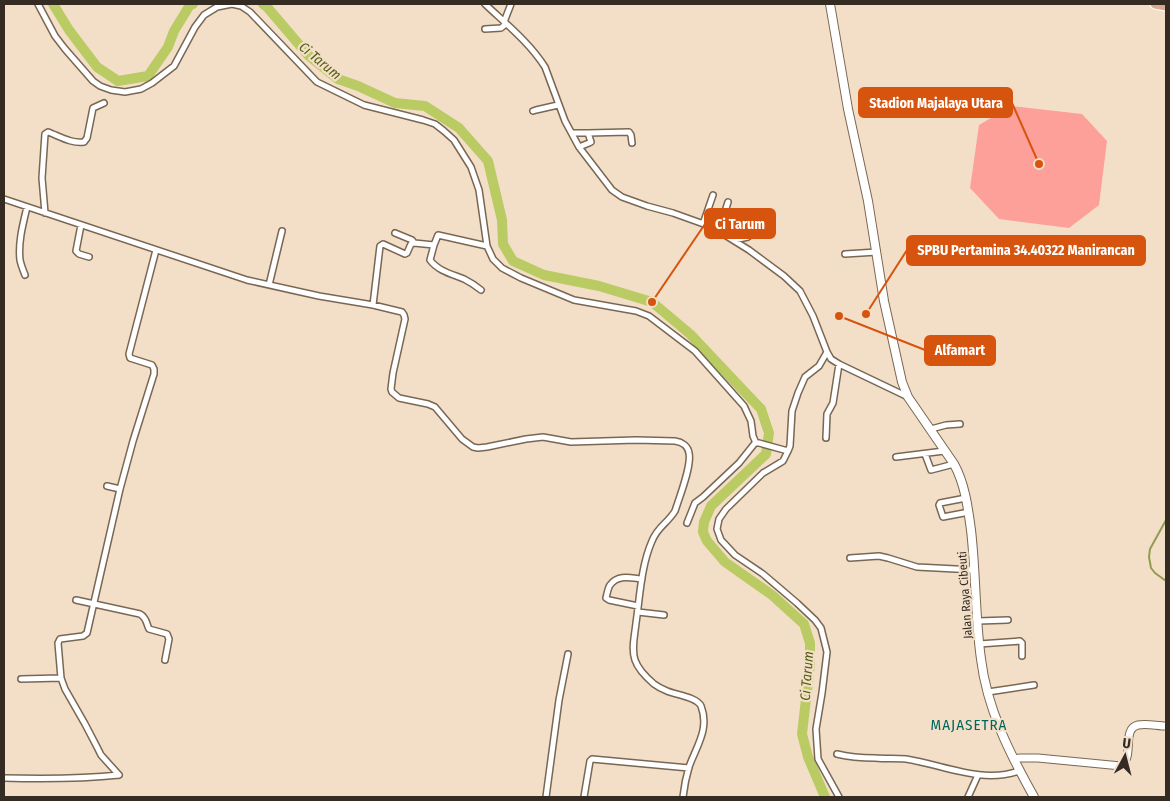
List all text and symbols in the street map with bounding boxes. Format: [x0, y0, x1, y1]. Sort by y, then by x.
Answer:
water label: Ci Tarum [296, 39, 344, 83]
callout: Stadion Majalaya Utara [859, 88, 1012, 117]
text: Stadion Majalaya Utara [869, 95, 1003, 112]
callout: Ci Tarum [705, 209, 775, 238]
text: Ci Tarum [715, 216, 765, 233]
callout: SPBU Pertamina 34.40322 Manirancan [907, 236, 1145, 265]
text: SPBU Pertamina 34.40322 Manirancan [917, 242, 1135, 259]
callout: Alfamart [925, 336, 995, 365]
text: Alfamart [934, 342, 986, 359]
street label: Jalan Raya Cibeuti [955, 551, 975, 639]
water label: Ci Tarum [797, 651, 817, 701]
district label: MAJASETRA [930, 716, 1008, 734]
north arrow [1100, 731, 1150, 781]
text: U [1121, 735, 1132, 753]

